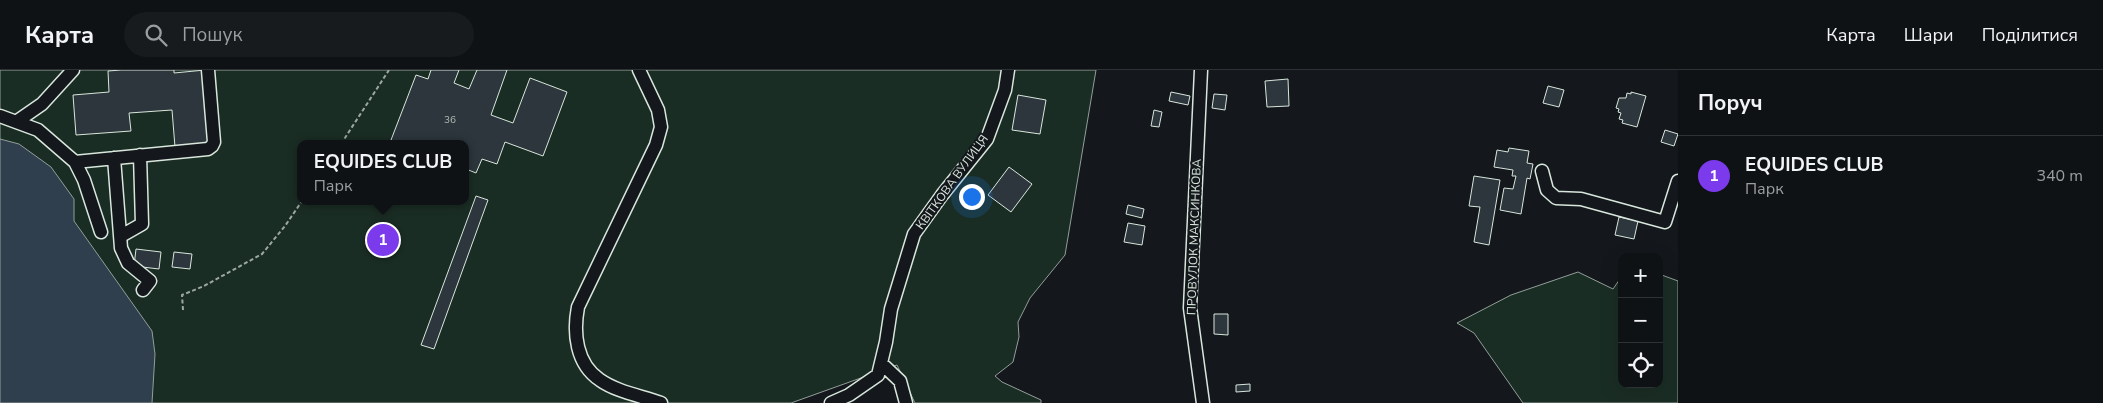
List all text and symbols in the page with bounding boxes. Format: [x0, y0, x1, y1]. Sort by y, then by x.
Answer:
search box [124, 12, 474, 57]
text: Карта [25, 19, 94, 51]
icon: search [142, 21, 170, 49]
text: Пошук [182, 22, 242, 48]
text: Карта [1826, 23, 1876, 47]
text: Шари [1904, 23, 1954, 47]
text: Поділитися [1982, 23, 2078, 47]
text: Поруч [1698, 89, 1763, 117]
house number: 36 [444, 113, 456, 127]
street label: КВІТКОВА ВУЛИЦЯ [912, 131, 992, 233]
popup [297, 140, 469, 205]
text: EQUIDES CLUB [314, 149, 452, 175]
text: EQUIDES CLUB [1745, 152, 1884, 178]
street label: ПРОВУЛОК МАКСИНКОВА [1183, 158, 1205, 315]
text: 1 [1709, 165, 1719, 187]
text: 340 m [2036, 165, 2083, 187]
text: Парк [314, 175, 352, 197]
text: Парк [1745, 178, 1784, 200]
your location [959, 184, 985, 210]
pin: 1 [367, 221, 399, 259]
map controls [1618, 253, 1663, 388]
button: + [1618, 253, 1663, 298]
button: − [1618, 298, 1663, 343]
button: locate [1618, 343, 1663, 388]

